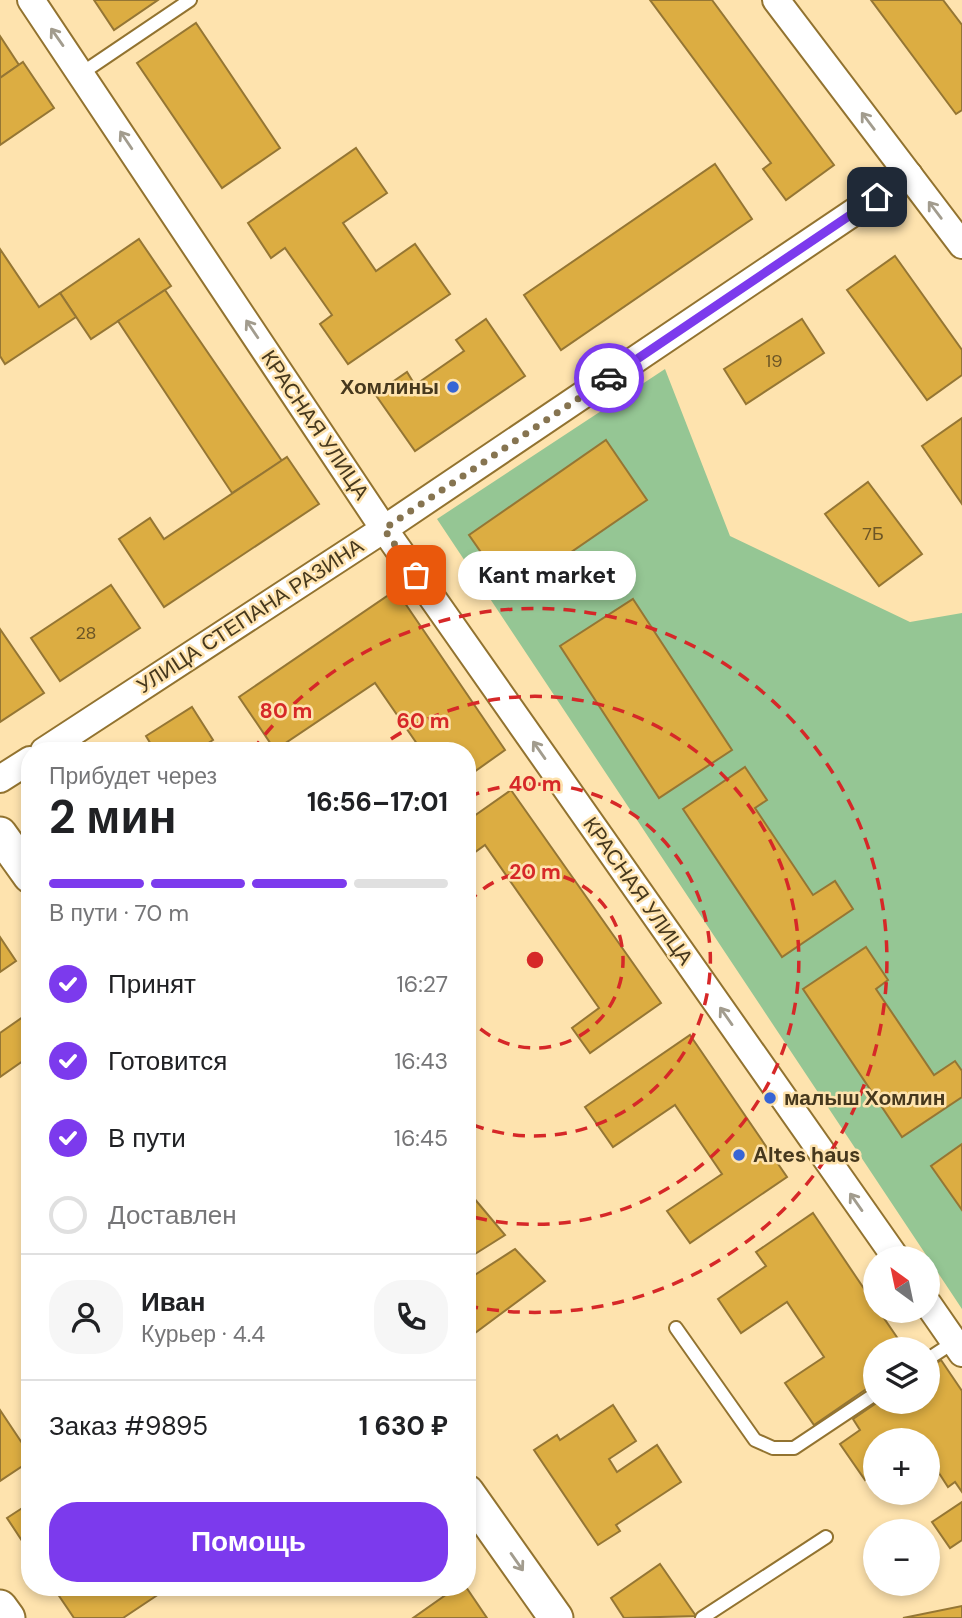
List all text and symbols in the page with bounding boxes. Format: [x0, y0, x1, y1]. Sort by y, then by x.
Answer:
one-way arrow [50, 28, 64, 47]
one-way arrow [860, 112, 875, 131]
one-way arrow [119, 130, 133, 150]
pin [847, 167, 907, 227]
icon: home [858, 178, 896, 216]
one-way arrow [928, 201, 943, 220]
one-way arrow [244, 320, 259, 339]
courier [574, 343, 644, 413]
street label: КРАСНАЯ УЛИЦА [255, 345, 375, 505]
house number: 19 [766, 349, 782, 373]
icon: car [590, 359, 628, 397]
place label: Хомлины [340, 373, 439, 401]
marker: Хомлины [445, 379, 461, 395]
house number: 7Б [862, 522, 884, 546]
street label: УЛИЦА СТЕПАНА РАЗИНА [131, 532, 369, 700]
pin [386, 545, 446, 605]
callout: Kant market [458, 550, 636, 600]
icon: bag [397, 556, 435, 594]
text: Kant market [478, 560, 616, 590]
house number: 28 [75, 621, 97, 645]
text: 80 m [260, 697, 312, 725]
text: 60 m [397, 707, 449, 735]
one-way arrow [532, 741, 546, 760]
text: Прибудет через [49, 761, 217, 791]
text: 40 m [508, 770, 562, 798]
text: 16:56–17:01 [307, 785, 448, 819]
text: 2 мин [49, 787, 176, 847]
street label: КРАСНАЯ УЛИЦА [576, 811, 700, 971]
text: 20 m [509, 858, 561, 886]
text: В пути · 70 m [49, 898, 189, 928]
centre of rings [523, 948, 547, 972]
icon: check [49, 965, 87, 1003]
text: Принят [108, 967, 196, 1001]
text: 16:27 [397, 969, 448, 999]
one-way arrow [719, 1007, 733, 1026]
icon: check [49, 1042, 87, 1080]
text: Готовится [108, 1044, 227, 1078]
text: 16:43 [394, 1046, 448, 1076]
place label: малыш Хомлин [784, 1084, 945, 1112]
marker: малыш Хомлин [762, 1090, 778, 1106]
icon: check [49, 1119, 87, 1157]
text: В пути [108, 1121, 186, 1155]
text: 16:45 [394, 1123, 448, 1153]
place label: Altes haus [753, 1141, 860, 1169]
marker: Altes haus [731, 1147, 747, 1163]
one-way arrow [849, 1193, 863, 1212]
text: Доставлен [108, 1198, 237, 1232]
north arrow [863, 1246, 940, 1323]
map controls [863, 1246, 940, 1596]
button: person [49, 1280, 123, 1354]
button: phone [374, 1280, 448, 1354]
text: Иван [141, 1285, 206, 1319]
text: Курьер · 4.4 [141, 1319, 265, 1349]
button: layers [863, 1337, 940, 1414]
text: Заказ #9895 [49, 1409, 208, 1443]
text: 1 630 ₽ [359, 1409, 448, 1443]
button: + [863, 1428, 940, 1505]
button: Помощь [49, 1502, 448, 1582]
button: − [863, 1519, 940, 1596]
one-way arrow [510, 1552, 524, 1571]

